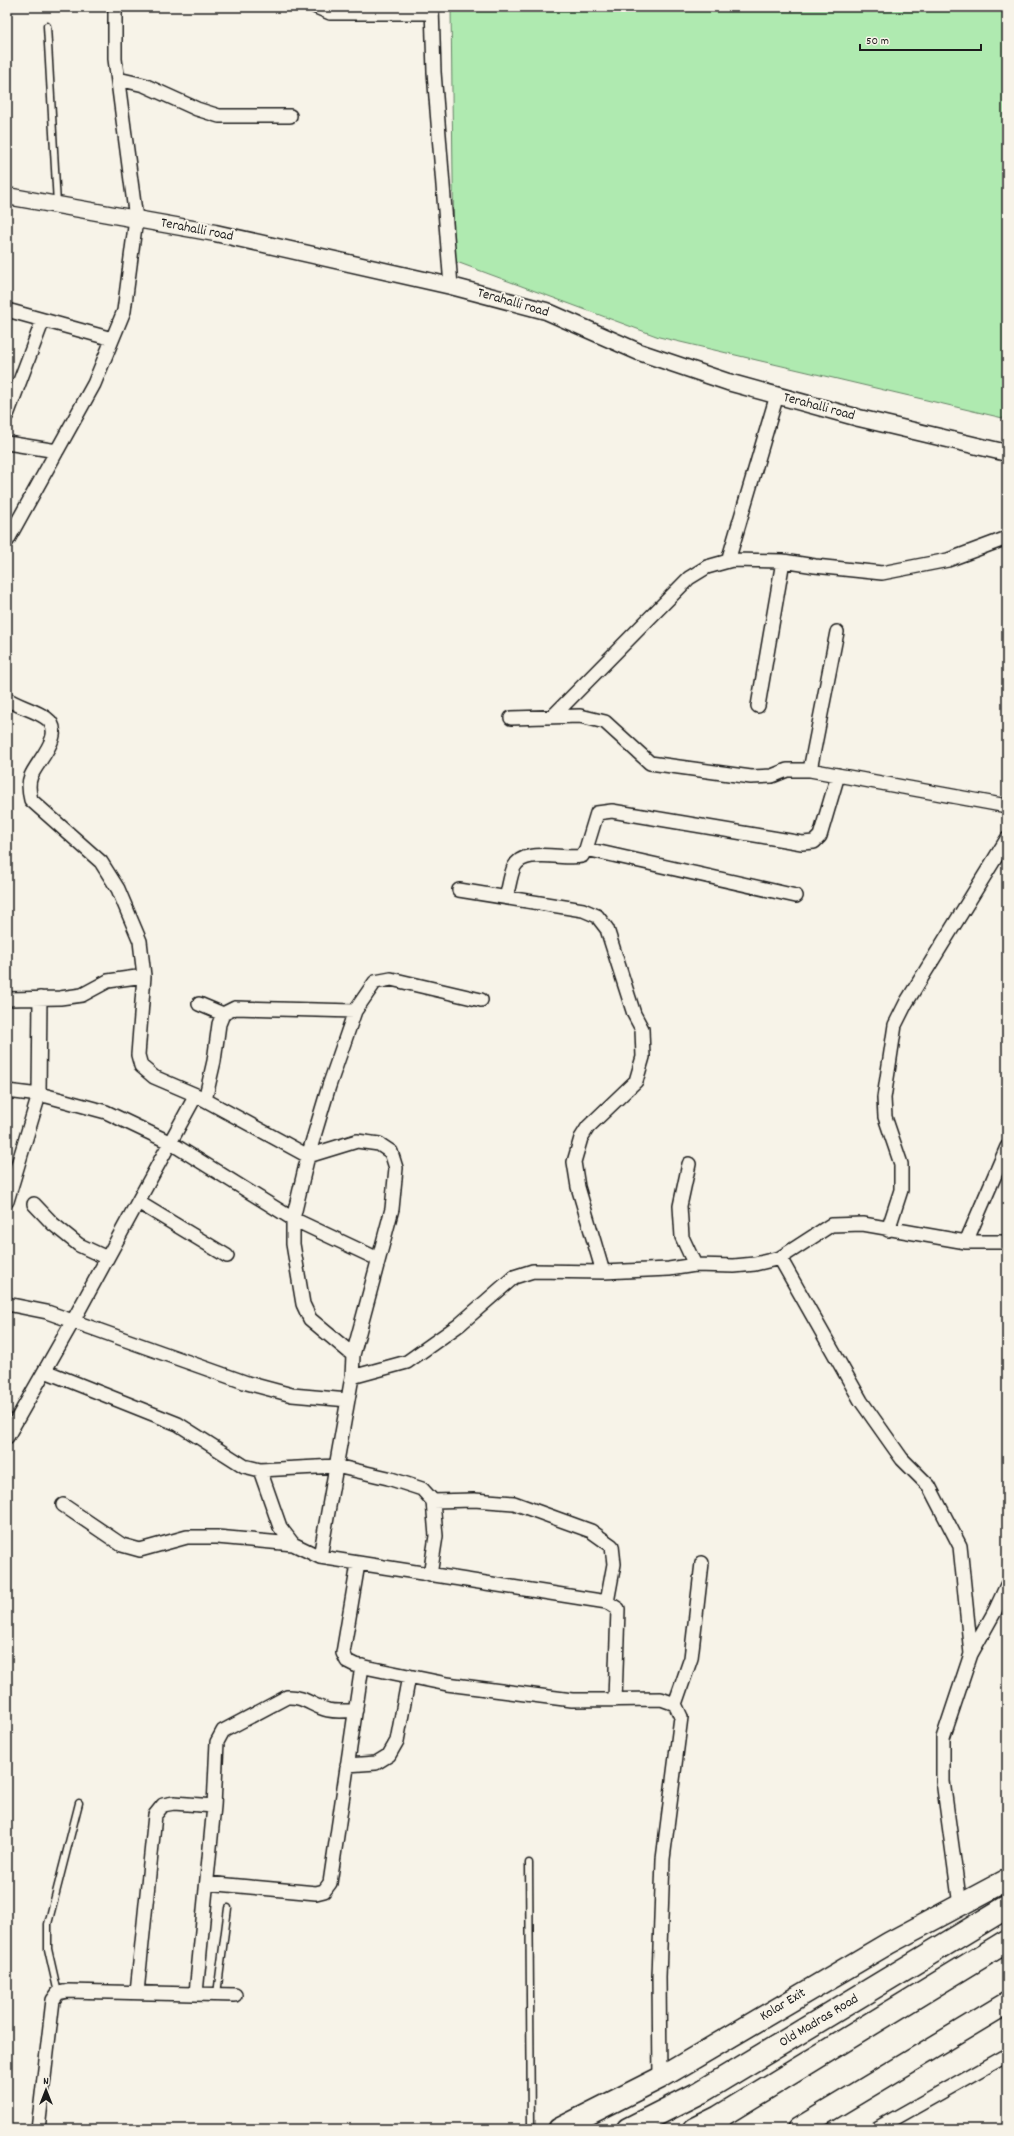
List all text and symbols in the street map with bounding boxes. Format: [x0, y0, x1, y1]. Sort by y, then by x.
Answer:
scale bar [860, 26, 981, 52]
text: 50 m [866, 33, 889, 50]
street label: Terahalli road [159, 213, 235, 247]
street label: Terahalli road [475, 283, 551, 323]
street label: Terahalli road [781, 388, 857, 426]
street label: Kolar Exit [756, 1983, 810, 2027]
street label: Old Madras Road [775, 1989, 863, 2053]
north arrow [26, 2070, 66, 2110]
text: N [43, 2074, 49, 2090]

